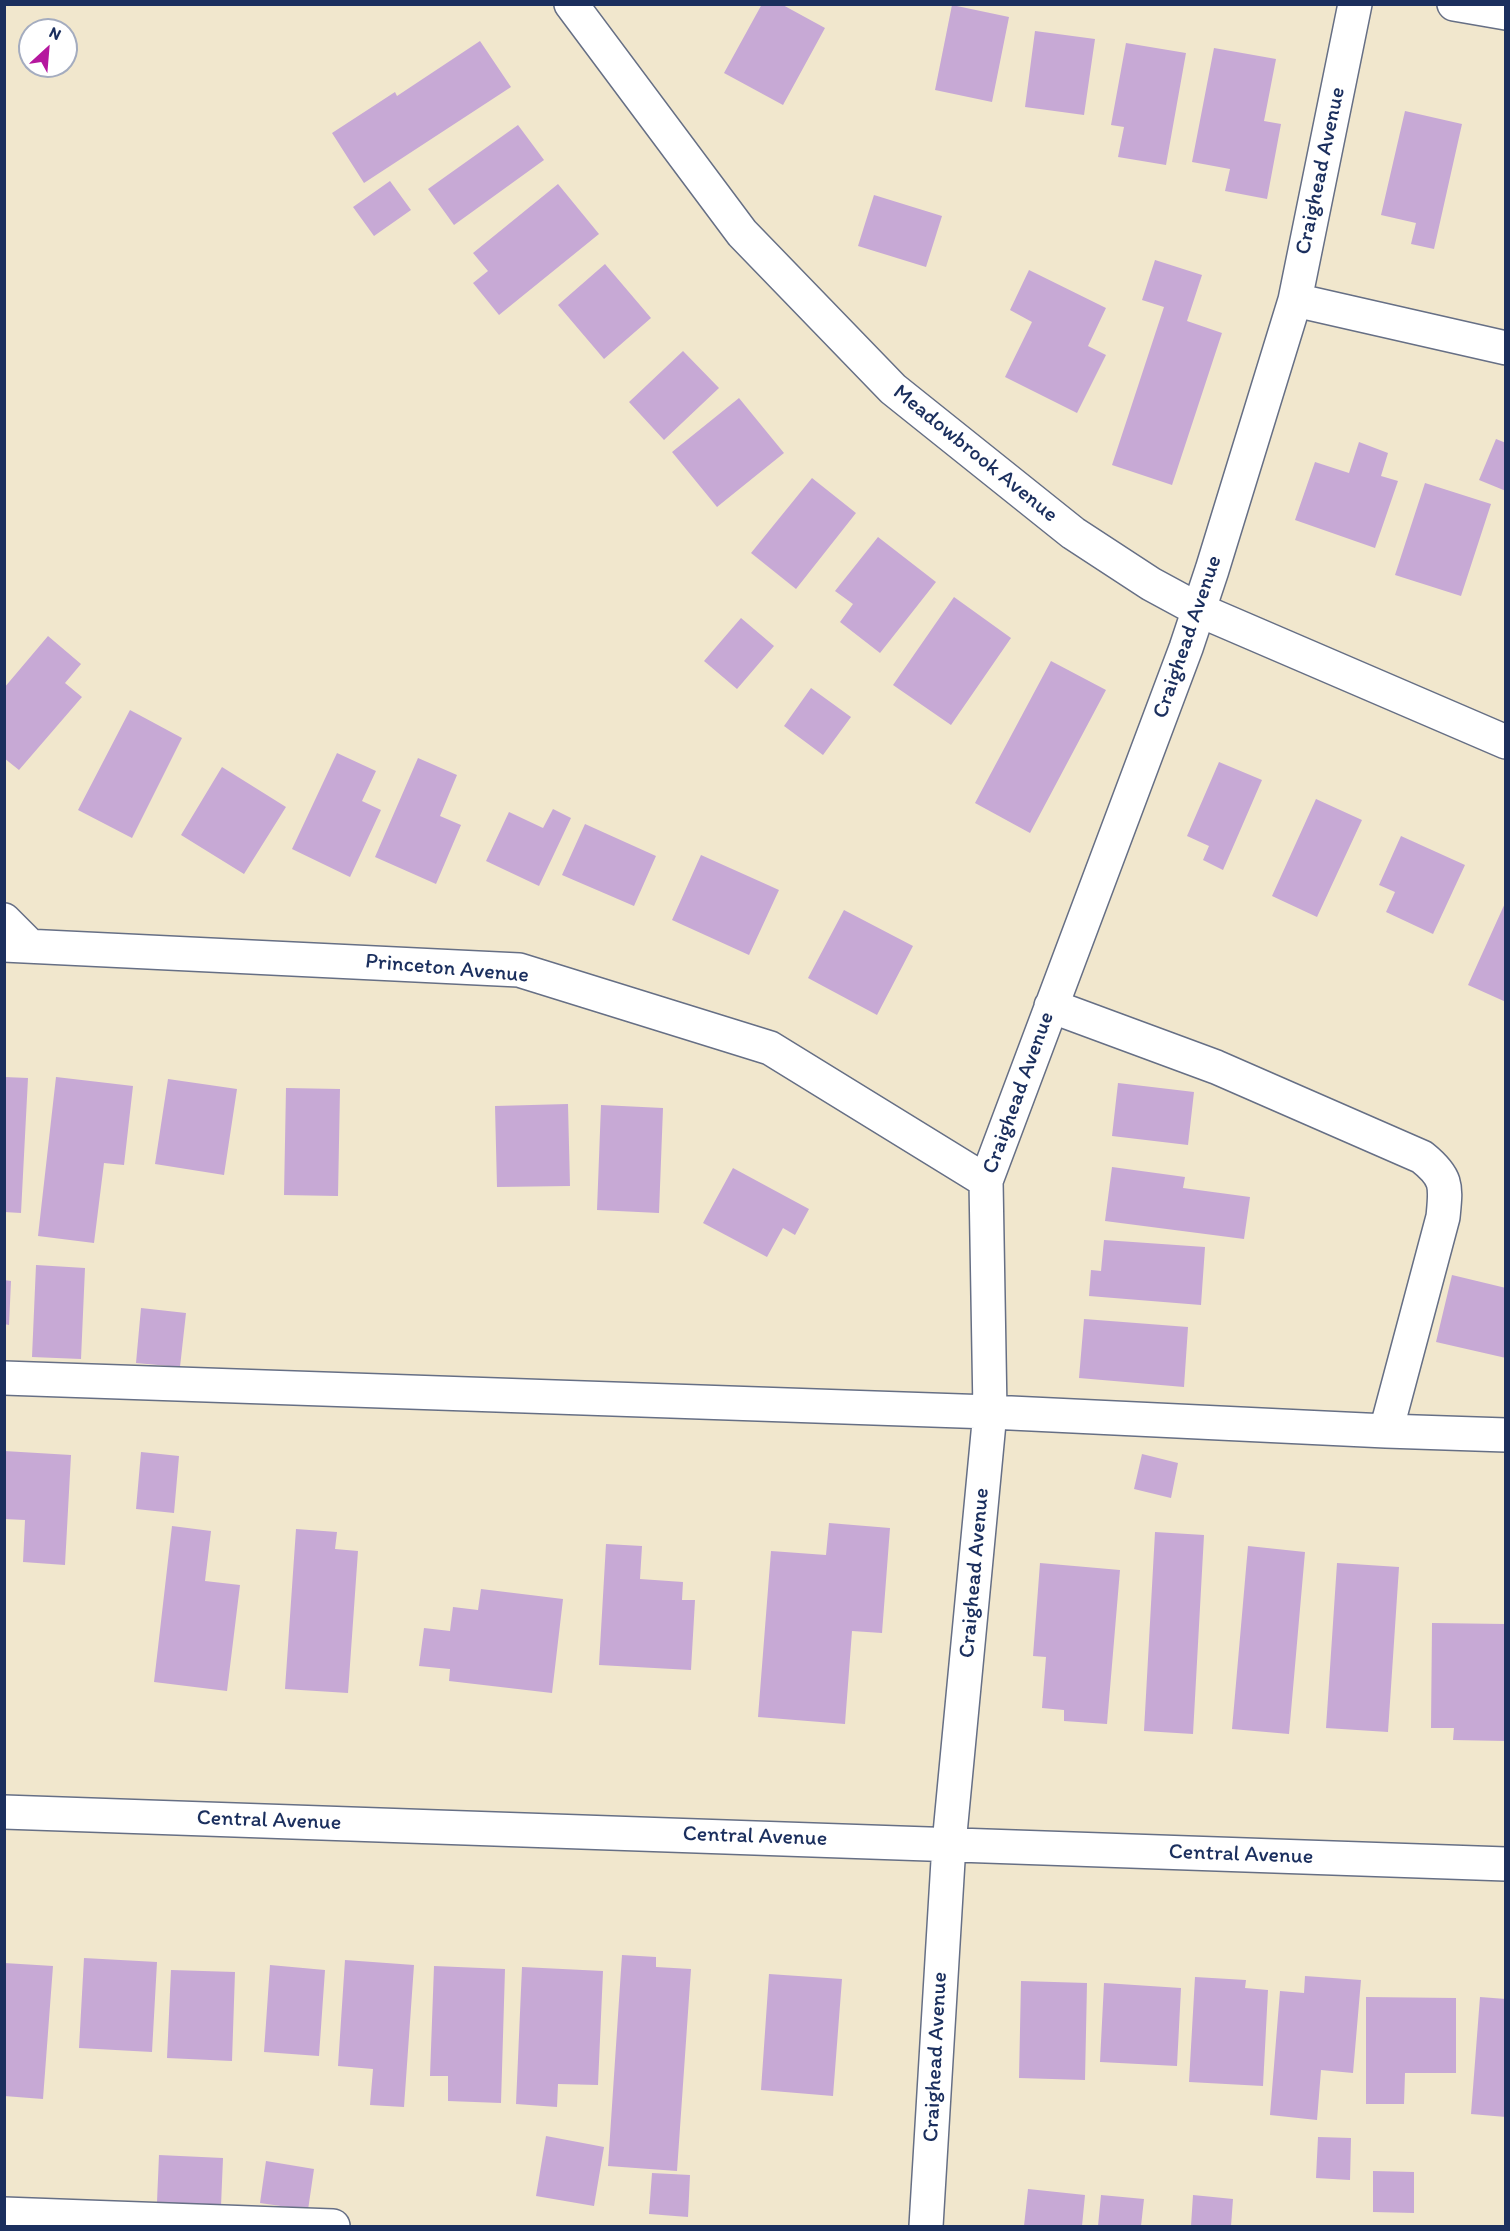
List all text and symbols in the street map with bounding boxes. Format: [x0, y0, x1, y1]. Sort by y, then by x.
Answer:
north arrow [18, 18, 78, 78]
text: N [46, 22, 64, 44]
street label: Craighead Avenue [1290, 85, 1352, 257]
street label: Meadowbrook Avenue [887, 379, 1063, 529]
street label: Craighead Avenue [1148, 552, 1228, 722]
street label: Princeton Avenue [364, 949, 530, 989]
street label: Craighead Avenue [977, 1008, 1061, 1178]
street label: Craighead Avenue [954, 1487, 996, 1659]
street label: Central Avenue [196, 1805, 342, 1837]
street label: Central Avenue [682, 1821, 828, 1853]
street label: Central Avenue [1168, 1839, 1314, 1871]
street label: Craighead Avenue [918, 1971, 954, 2143]

